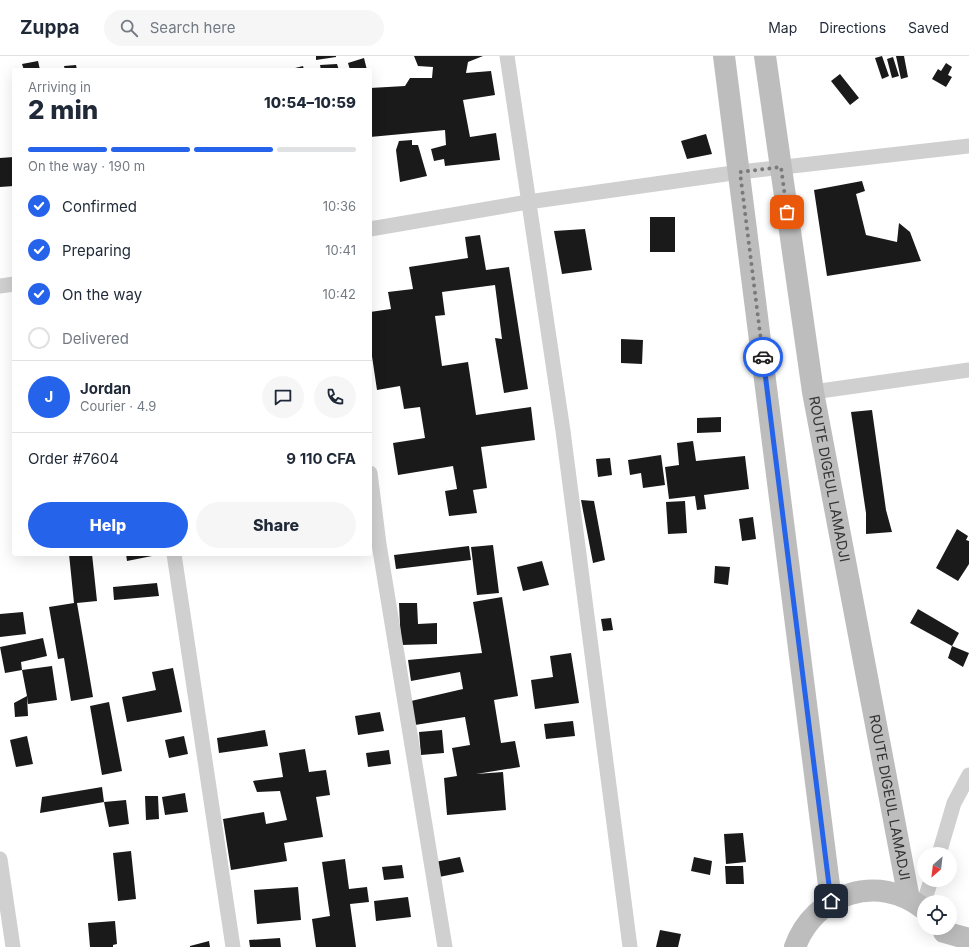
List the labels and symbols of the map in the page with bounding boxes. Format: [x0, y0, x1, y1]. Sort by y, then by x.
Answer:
pin [770, 195, 804, 229]
courier [743, 337, 783, 377]
street label: ROUTE DIGEUL LAMADJI [806, 395, 854, 563]
street label: ROUTE DIGEUL LAMADJI [866, 713, 914, 882]
north arrow [917, 847, 957, 887]
pin [814, 884, 848, 918]

